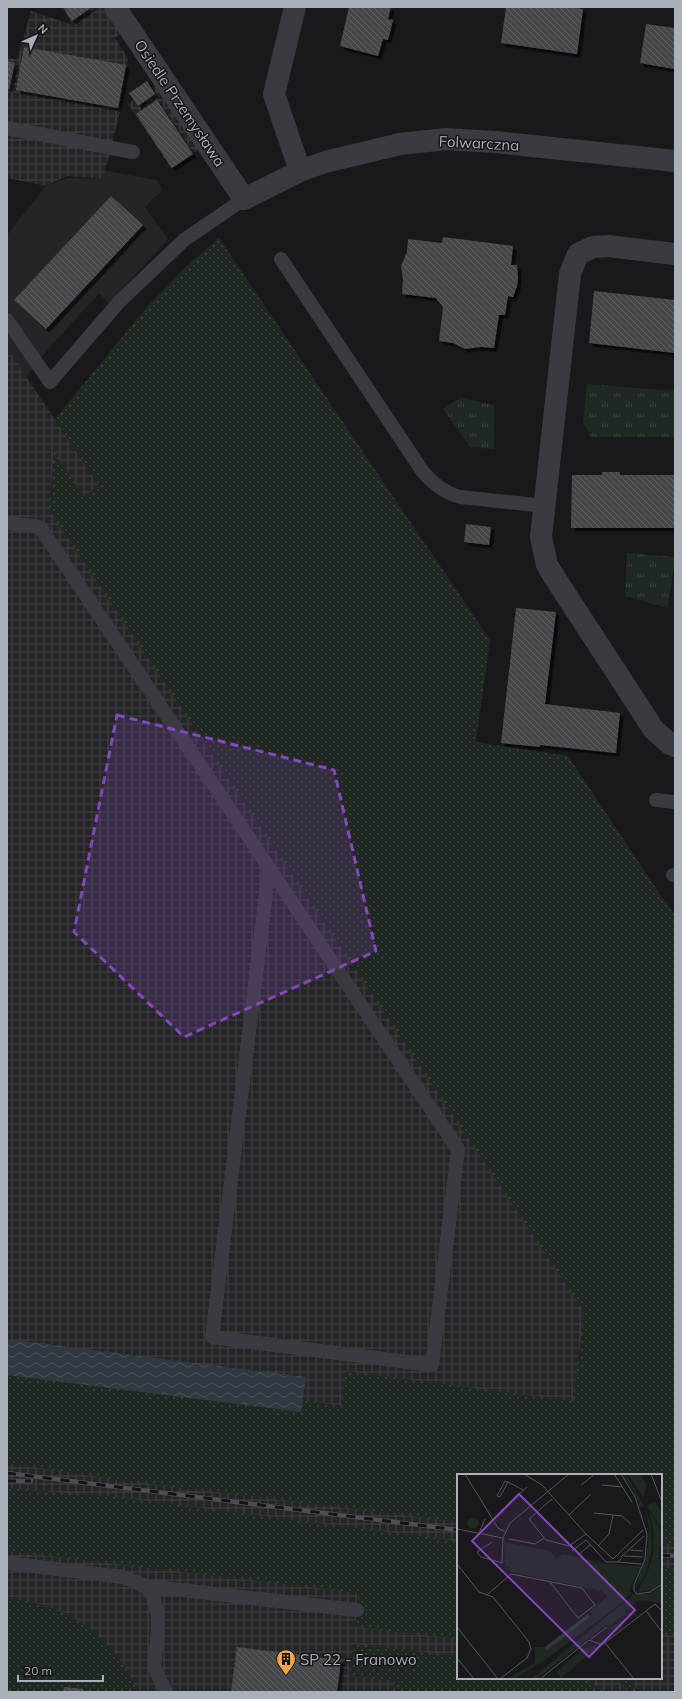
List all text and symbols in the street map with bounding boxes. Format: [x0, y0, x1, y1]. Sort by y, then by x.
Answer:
north arrow [16, 16, 56, 56]
text: N [35, 21, 51, 37]
street label: Osiedle Przemysława [130, 36, 230, 170]
street label: Folwarczna [438, 131, 520, 155]
inset map [457, 1474, 662, 1679]
building icon: SP 22 - Franowo [275, 1648, 297, 1676]
place label: SP 22 - Franowo [300, 1650, 417, 1669]
scale bar [18, 1657, 103, 1683]
text: 20 m [24, 1663, 52, 1678]

